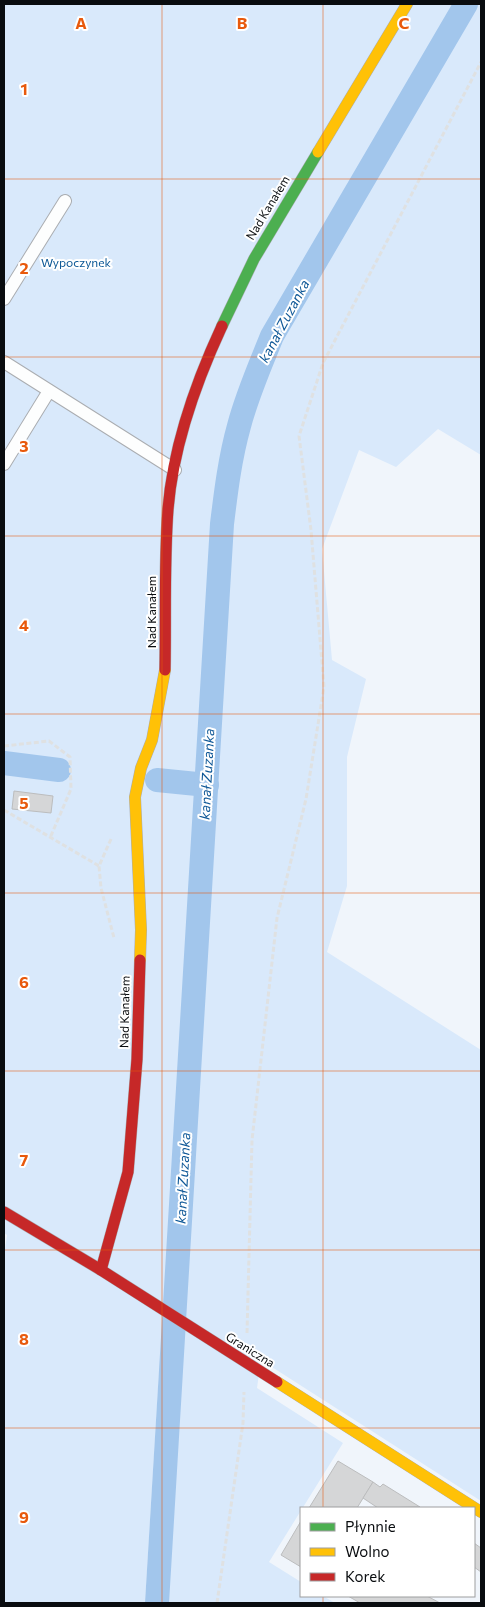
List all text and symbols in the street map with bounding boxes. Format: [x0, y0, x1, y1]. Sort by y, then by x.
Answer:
text: A [75, 13, 87, 32]
text: B [237, 13, 248, 32]
text: C [399, 13, 410, 32]
text: 1 [20, 79, 28, 98]
street label: Nad Kanałem [242, 173, 292, 242]
park label: Wypoczynek [41, 255, 112, 269]
text: 2 [19, 258, 29, 277]
water label: kanał Zuzanka [255, 276, 313, 365]
text: 3 [19, 436, 29, 455]
street label: Nad Kanałem [144, 576, 158, 648]
text: 4 [19, 615, 29, 634]
water label: kanał Zuzanka [196, 728, 217, 820]
text: 5 [19, 793, 29, 812]
text: 6 [19, 972, 29, 991]
street label: Nad Kanałem [116, 976, 132, 1048]
water label: kanał Zuzanka [172, 1132, 193, 1224]
text: 7 [20, 1150, 29, 1169]
text: 8 [19, 1329, 29, 1348]
street label: Graniczna [224, 1329, 277, 1370]
text: 9 [19, 1507, 29, 1526]
legend [300, 1507, 475, 1597]
text: Płynnie [345, 1517, 396, 1535]
text: Wolno [345, 1542, 390, 1560]
text: Korek [345, 1567, 385, 1585]

